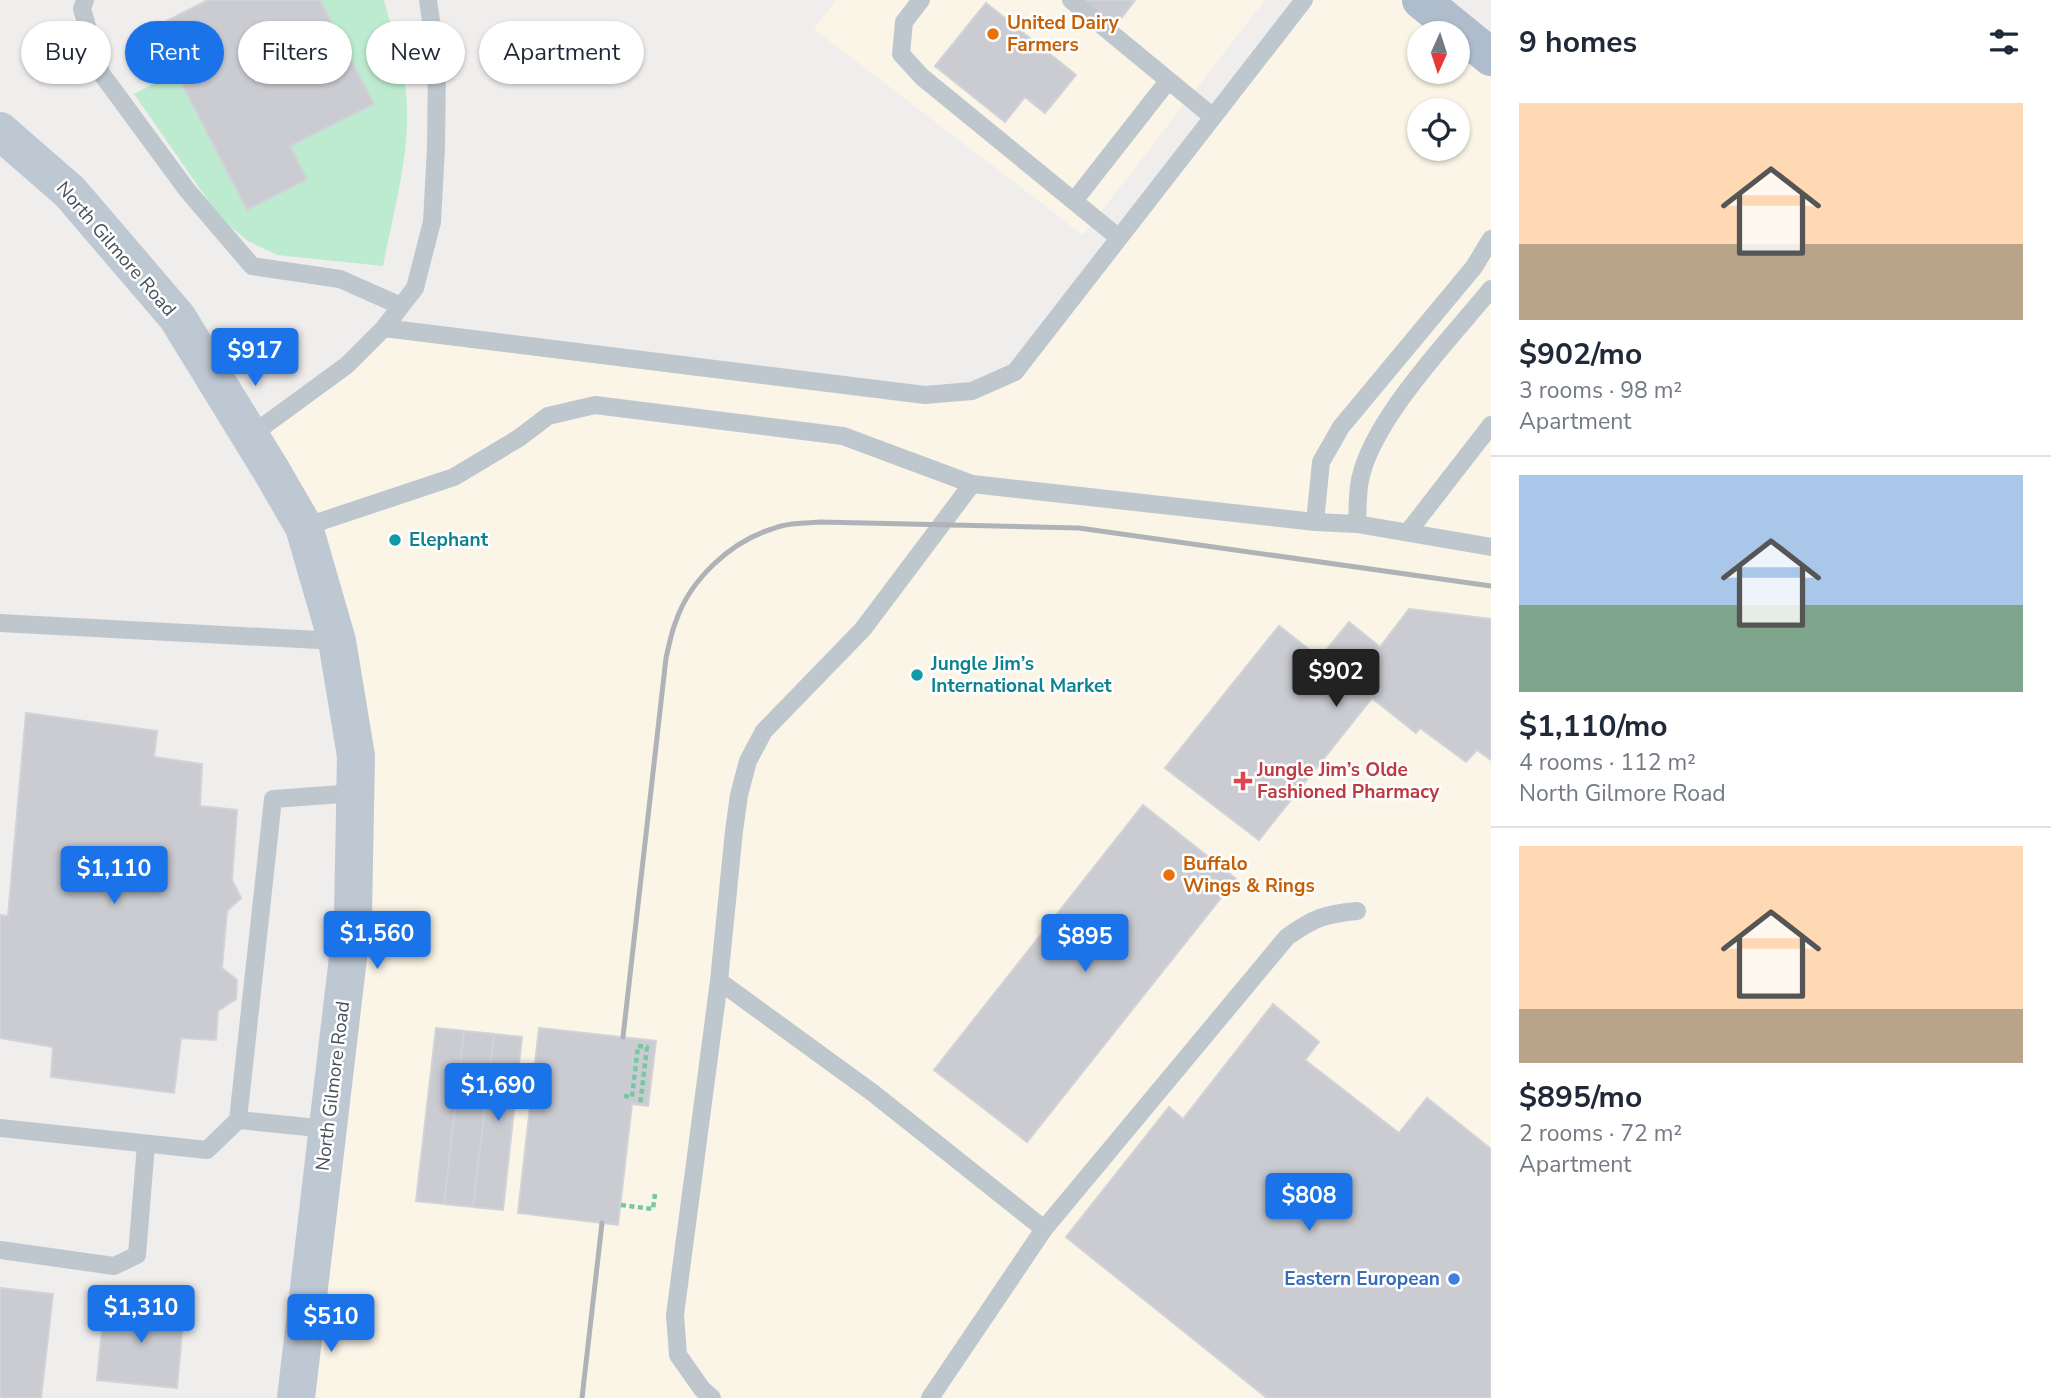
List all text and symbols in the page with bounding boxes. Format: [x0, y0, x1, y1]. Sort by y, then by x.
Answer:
place label: United Dairy Farmers [1007, 10, 1120, 58]
chip: Buy [21, 21, 111, 84]
chip: Rent [125, 21, 224, 84]
chip: Filters [238, 21, 352, 84]
chip: New [366, 21, 465, 84]
chip: Apartment [479, 21, 644, 84]
north arrow [1407, 21, 1470, 84]
map controls [1407, 21, 1470, 161]
text: 9 homes [1519, 22, 1637, 63]
icon: filters [1985, 23, 2023, 61]
marker: United Dairy Farmers [985, 26, 1001, 42]
button: locate [1407, 98, 1470, 161]
icon: home [1708, 148, 1834, 274]
street label: North Gilmore Road [50, 176, 182, 322]
pin: $917 [214, 328, 296, 388]
text: $902/mo [1519, 334, 1642, 375]
text: $917 [227, 335, 283, 366]
text: 3 rooms · 98 m² [1519, 375, 1682, 406]
text: Apartment [1519, 406, 1631, 437]
icon: home [1708, 520, 1834, 646]
place label: Elephant [409, 527, 489, 553]
marker: Elephant [387, 532, 403, 548]
pin: $902 [1295, 650, 1377, 709]
place label: Jungle Jim’s International Market [930, 651, 1112, 699]
text: $902 [1308, 656, 1364, 687]
marker: Jungle Jim’s International Market [909, 667, 925, 683]
text: $1,110/mo [1519, 706, 1668, 747]
text: 4 rooms · 112 m² [1519, 747, 1696, 778]
place label: Jungle Jim’s Olde Fashioned Pharmacy [1256, 757, 1440, 805]
marker: Jungle Jim’s Olde Fashioned Pharmacy [1235, 773, 1251, 789]
text: North Gilmore Road [1519, 778, 1726, 809]
pin: $1,110 [57, 846, 171, 906]
place label: Buffalo Wings & Rings [1183, 851, 1315, 899]
text: $1,110 [77, 853, 151, 884]
marker: Buffalo Wings & Rings [1161, 867, 1177, 883]
icon: home [1708, 891, 1834, 1017]
pin: $1,560 [320, 912, 434, 971]
pin: $895 [1044, 914, 1126, 974]
text: $1,560 [340, 918, 414, 949]
text: $895 [1057, 921, 1113, 952]
street label: North Gilmore Road [310, 1000, 356, 1172]
pin: $1,690 [441, 1064, 555, 1123]
text: $1,690 [461, 1070, 535, 1101]
text: $895/mo [1519, 1077, 1642, 1118]
text: 2 rooms · 72 m² [1519, 1118, 1682, 1149]
text: Apartment [1519, 1149, 1631, 1180]
pin: $808 [1268, 1174, 1350, 1233]
text: $808 [1281, 1180, 1337, 1211]
place label: Eastern European [1284, 1266, 1440, 1292]
marker: Eastern European [1446, 1271, 1462, 1287]
pin: $1,310 [84, 1286, 198, 1345]
text: $1,310 [104, 1292, 178, 1323]
pin: $510 [290, 1294, 372, 1354]
text: $510 [303, 1301, 359, 1332]

